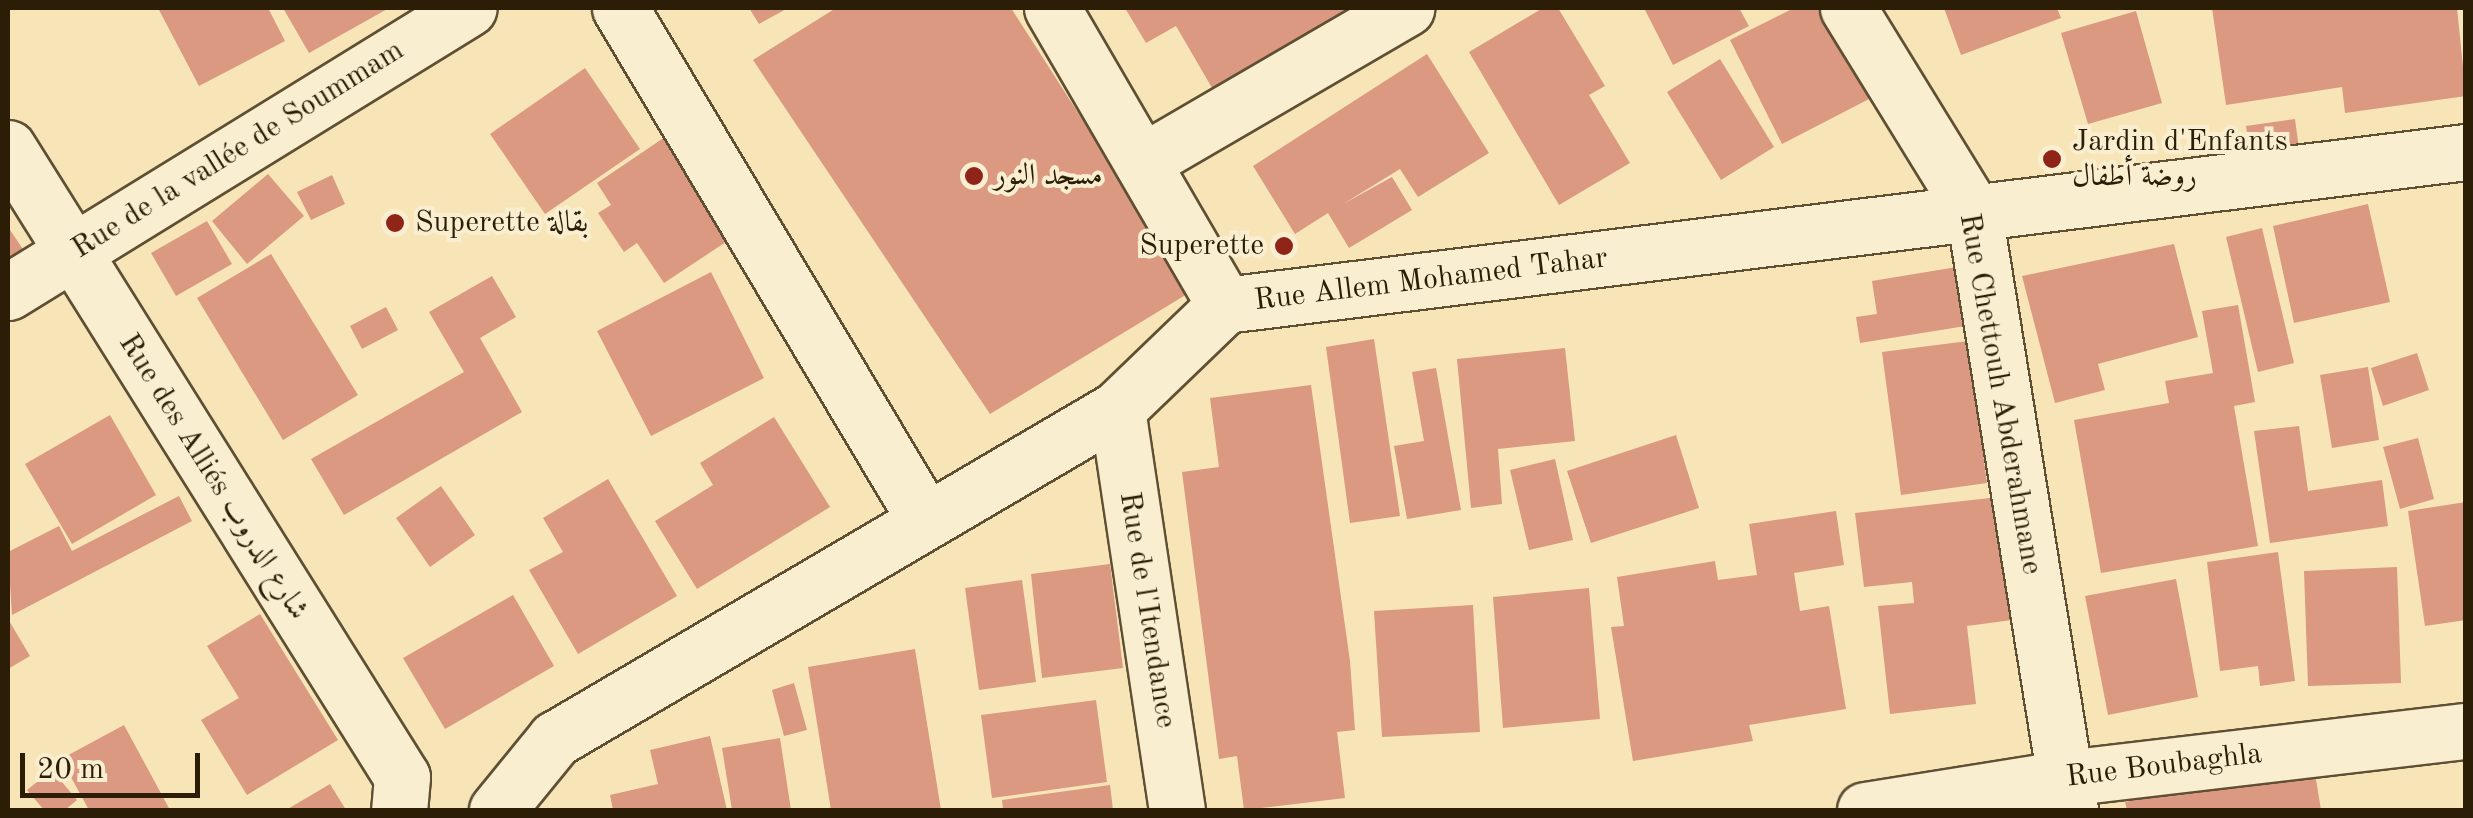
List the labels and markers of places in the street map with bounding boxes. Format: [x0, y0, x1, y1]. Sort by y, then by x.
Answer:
place label: Jardin d'Enfants روضة أطفال [2072, 124, 2288, 194]
marker: Jardin d'Enfants روضة أطفال [2041, 148, 2063, 170]
place label: مسجد النور [994, 158, 1103, 194]
marker: مسجد النور [963, 165, 985, 187]
place label: Superette بقالة [415, 205, 589, 241]
marker: Superette بقالة [384, 212, 406, 234]
place label: Superette [1139, 228, 1264, 264]
marker: Superette [1273, 235, 1295, 257]

